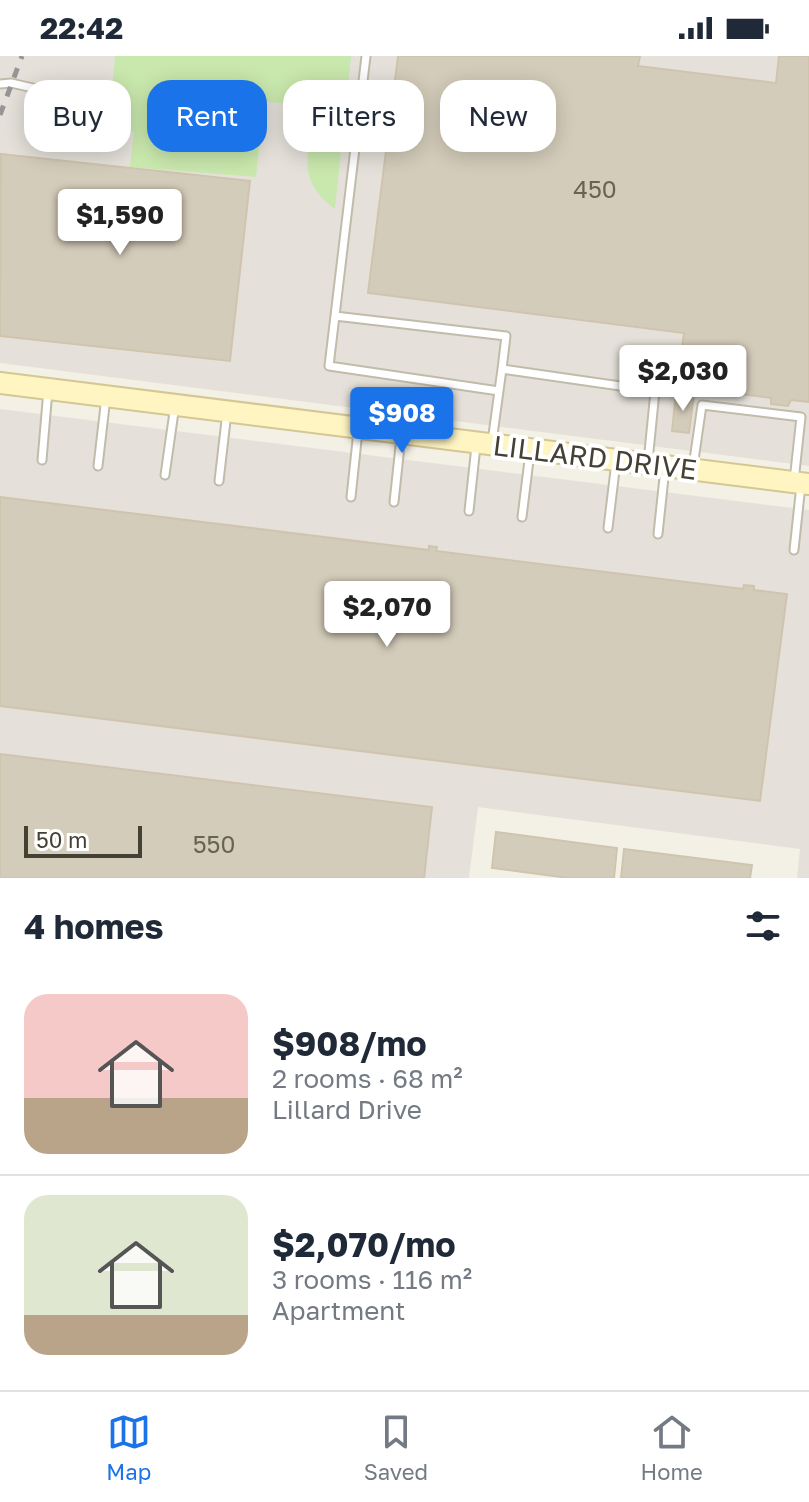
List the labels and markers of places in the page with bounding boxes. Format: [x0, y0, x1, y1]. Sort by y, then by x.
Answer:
pin: $1,590 [55, 189, 185, 257]
pin: $2,030 [618, 345, 748, 413]
pin: $908 [355, 387, 449, 455]
pin: $2,070 [322, 581, 452, 649]

